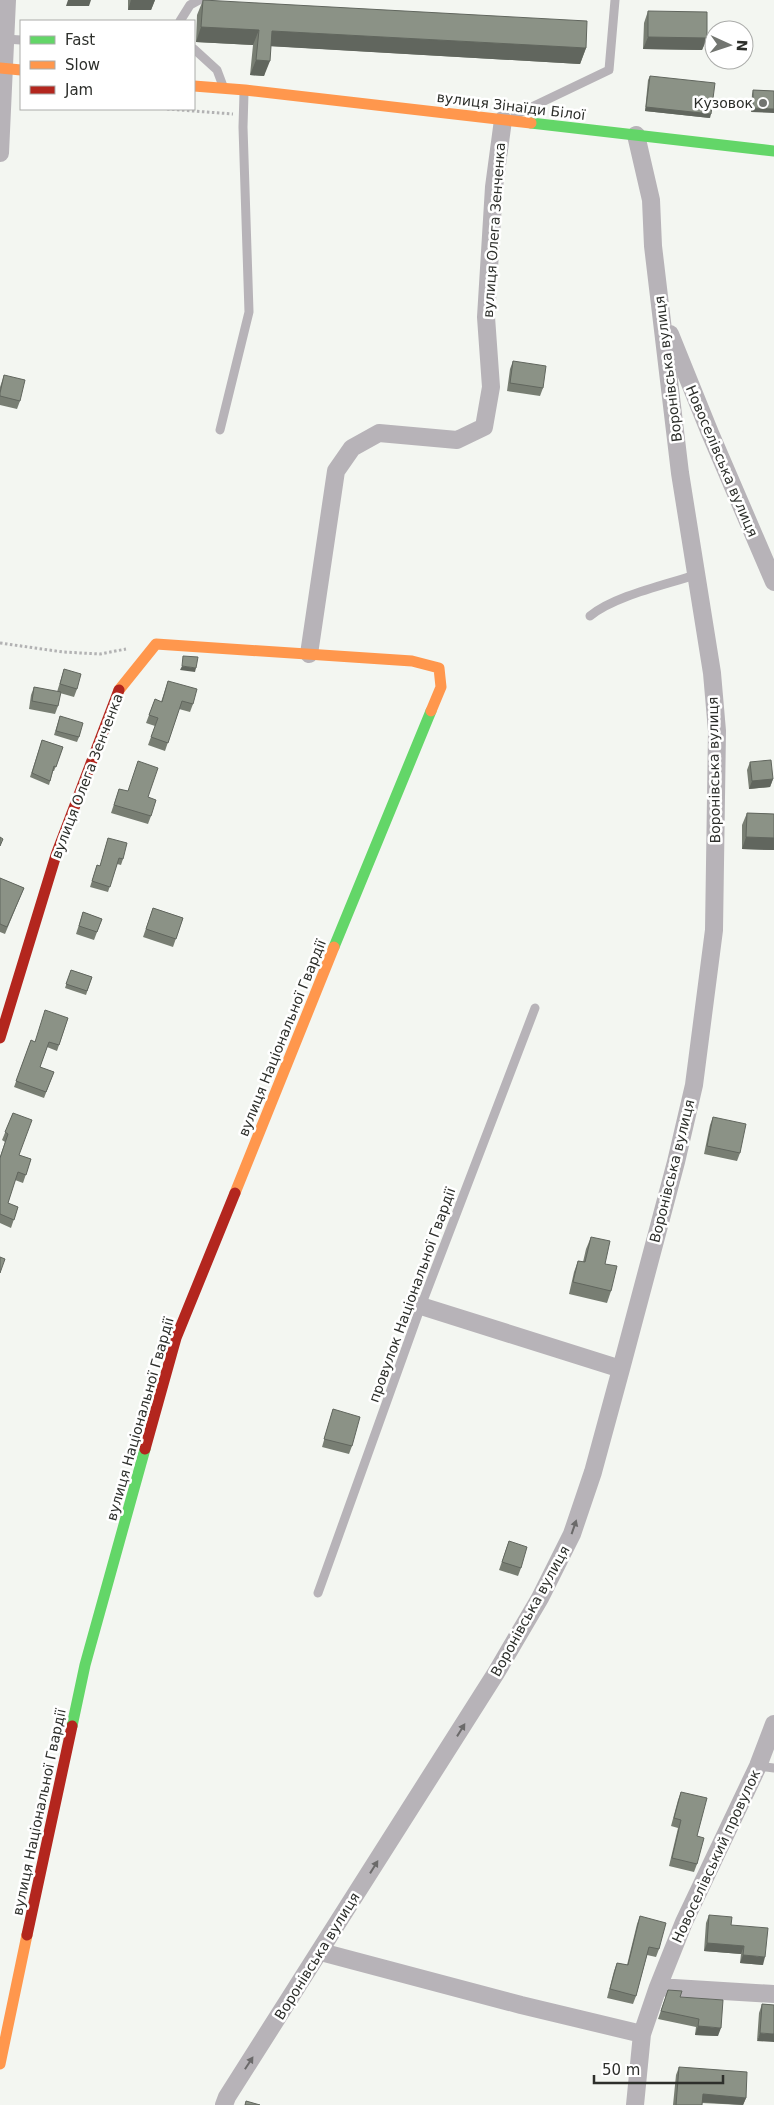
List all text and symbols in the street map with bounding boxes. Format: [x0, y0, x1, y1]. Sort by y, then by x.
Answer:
legend [20, 20, 195, 110]
north arrow [704, 20, 754, 70]
text: Fast [65, 31, 95, 49]
text: N [734, 39, 750, 52]
text: Slow [65, 56, 100, 74]
text: Jam [64, 81, 93, 99]
street label: вулиця Зінаїди Білої [436, 89, 586, 123]
place label: Кузовок [693, 95, 753, 111]
marker: Кузовок [757, 97, 769, 109]
street label: вулиця Олега Зенченка [480, 142, 508, 318]
street label: Воронівська вулиця [651, 295, 685, 443]
street label: Новоселівська вулиця [683, 383, 761, 539]
street label: вулиця Олега Зенченка [48, 691, 126, 861]
street label: Воронівська вулиця [705, 696, 723, 844]
street label: вулиця Національної Гвардії [235, 937, 329, 1139]
street label: Воронівська вулиця [646, 1098, 698, 1244]
street label: провулок Національної Гвардії [366, 1185, 458, 1405]
street label: вулиця Національної Гвардії [103, 1315, 177, 1523]
one-way arrow [570, 1519, 578, 1534]
street label: Воронівська вулиця [487, 1543, 573, 1679]
street label: вулиця Національної Гвардії [9, 1707, 69, 1917]
one-way arrow [456, 1723, 465, 1736]
street label: Новоселівський провулок [669, 1767, 763, 1945]
one-way arrow [369, 1861, 379, 1874]
street label: Воронівська вулиця [271, 1889, 363, 2023]
scale bar [594, 2052, 723, 2084]
one-way arrow [244, 2057, 254, 2070]
text: 50 m [602, 2061, 640, 2079]

